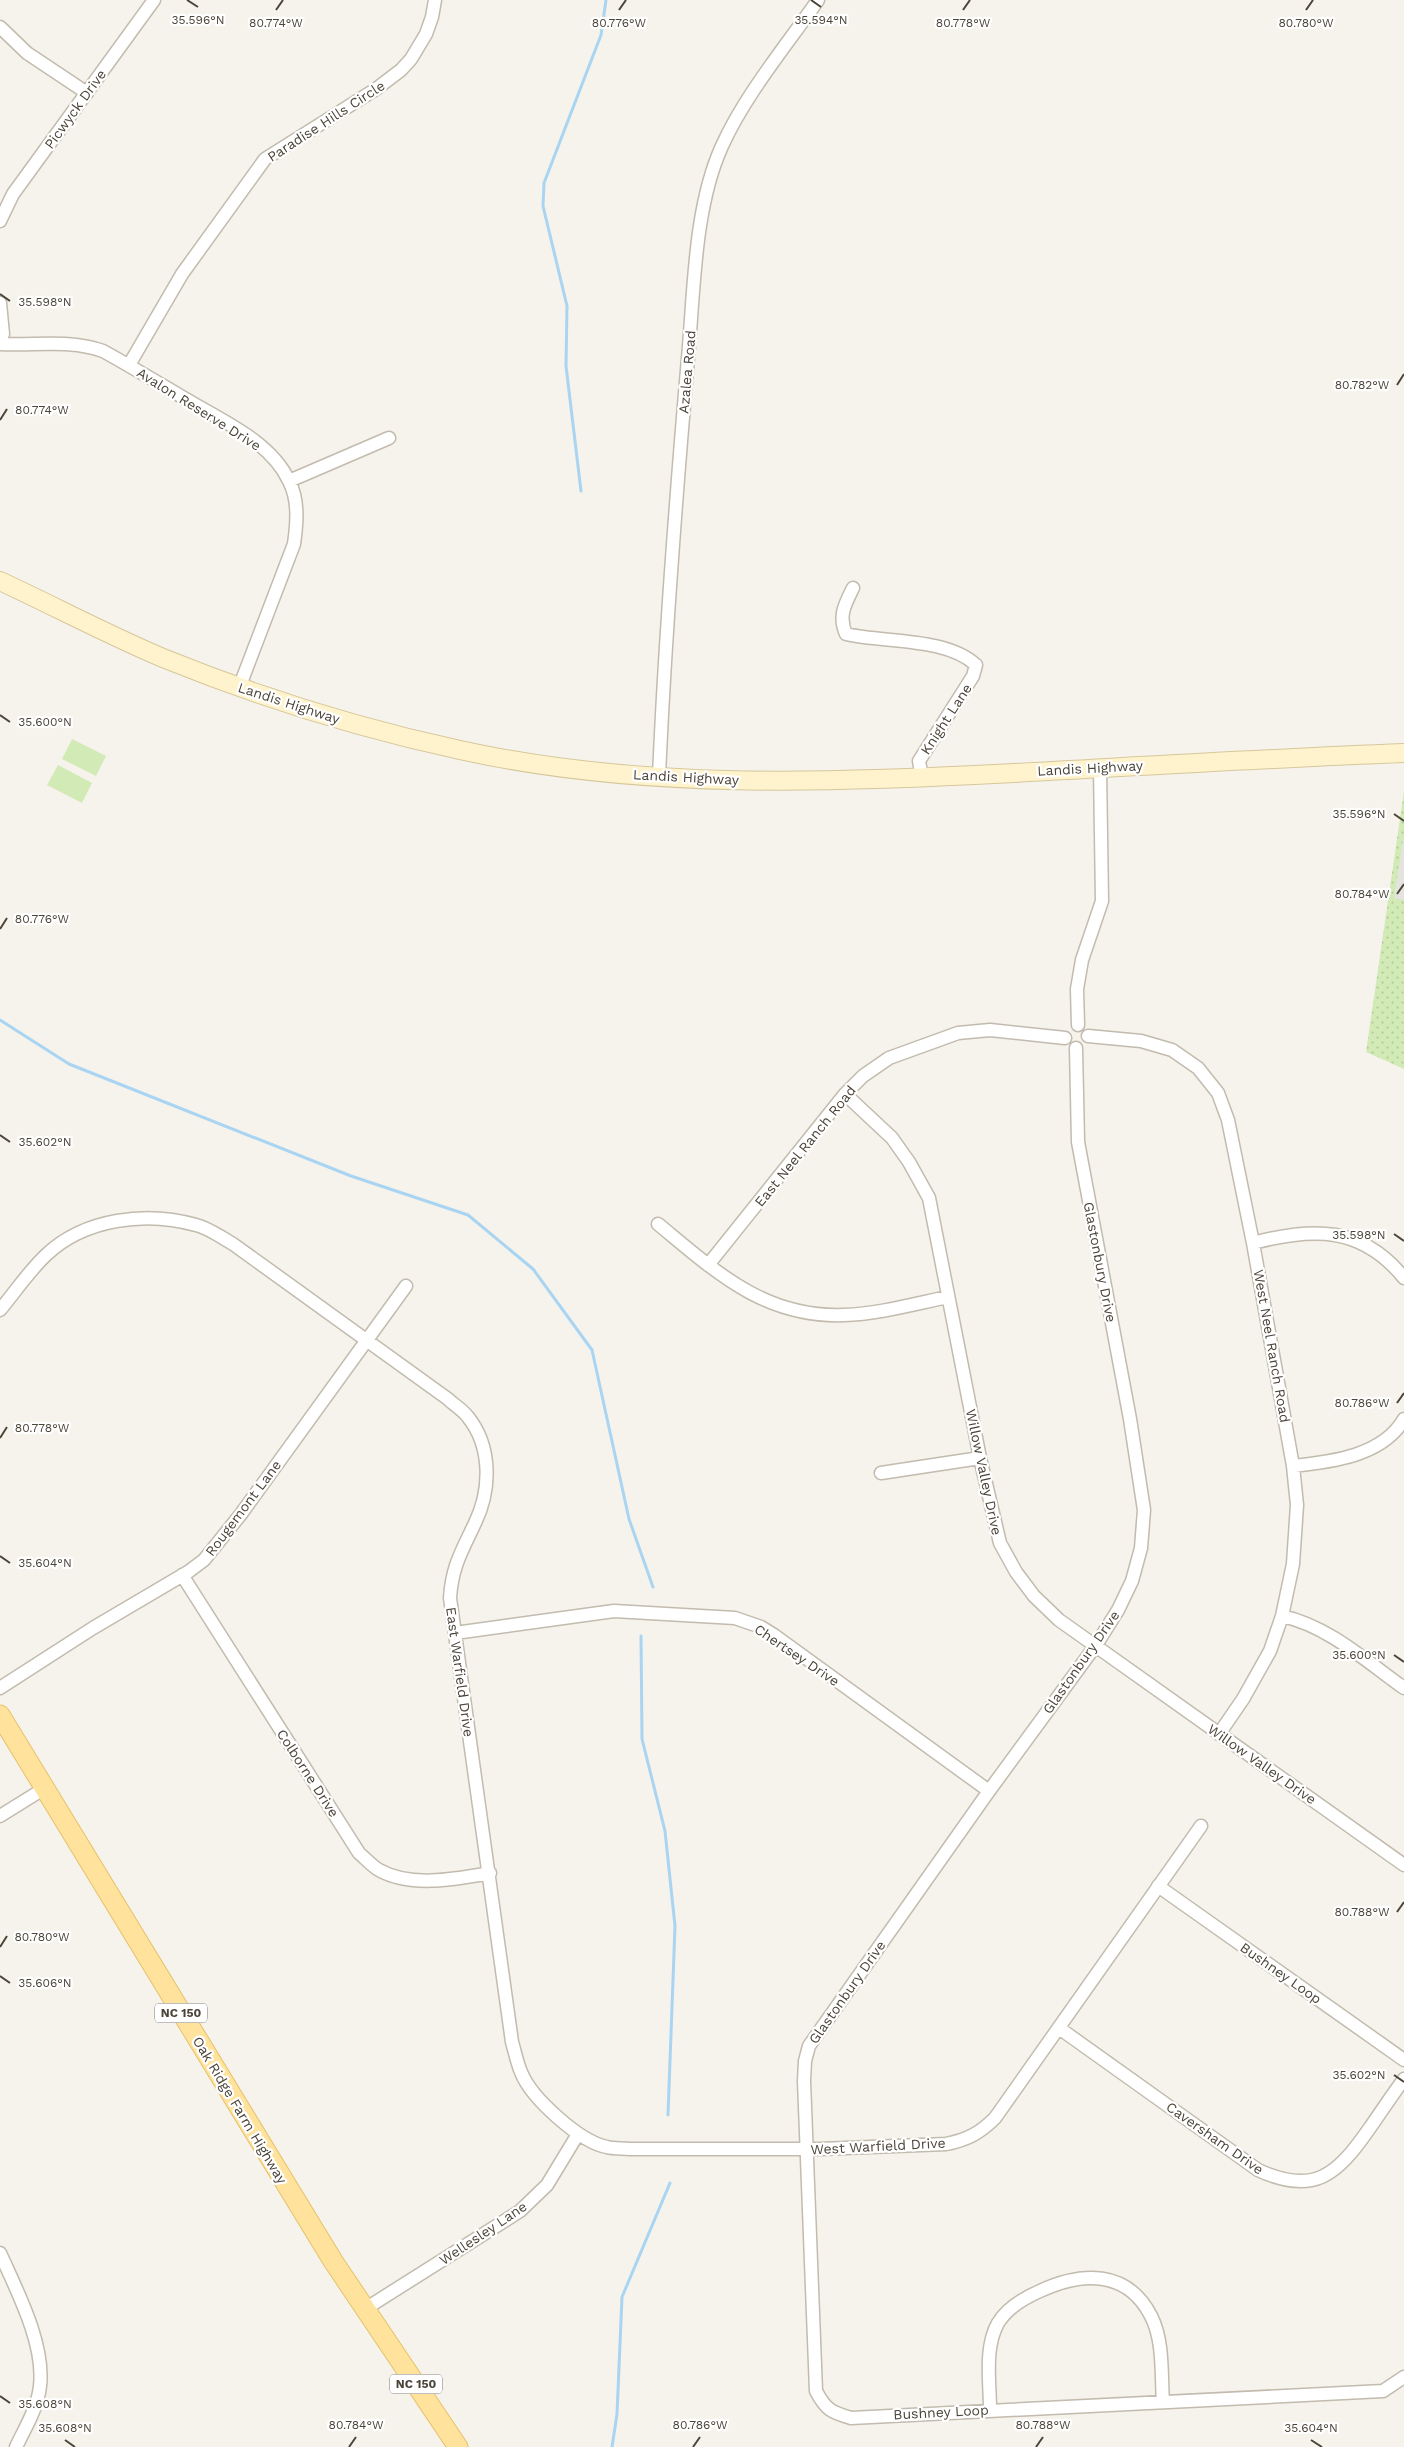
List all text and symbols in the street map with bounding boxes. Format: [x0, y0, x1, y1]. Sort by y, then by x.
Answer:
text: 35.596°N [171, 13, 225, 27]
text: 35.594°N [794, 13, 848, 27]
text: 80.774°W [249, 16, 303, 30]
text: 80.776°W [592, 16, 647, 30]
text: 80.778°W [936, 16, 991, 30]
text: 80.780°W [1278, 16, 1334, 30]
street label: Picwyck Drive [41, 66, 109, 152]
street label: Paradise Hills Circle [264, 77, 388, 165]
text: 35.598°N [18, 295, 72, 309]
street label: Azalea Road [675, 330, 699, 414]
street label: Avalon Reserve Drive [134, 364, 264, 454]
text: 80.782°W [1335, 378, 1390, 392]
text: 80.774°W [15, 403, 69, 417]
street label: Landis Highway [236, 679, 343, 727]
street label: Knight Lane [917, 681, 975, 757]
text: 35.600°N [18, 715, 72, 729]
street label: Landis Highway [1037, 757, 1144, 779]
street label: Landis Highway [633, 766, 740, 788]
text: 35.596°N [1332, 807, 1386, 821]
text: 80.784°W [1335, 887, 1390, 901]
text: 80.776°W [15, 912, 70, 926]
street label: East Neel Ranch Road [751, 1082, 859, 1210]
text: 35.602°N [18, 1135, 72, 1149]
street label: Glastonbury Drive [1080, 1200, 1120, 1324]
text: 35.598°N [1332, 1228, 1386, 1242]
street label: West Neel Ranch Road [1251, 1268, 1293, 1424]
text: 80.786°W [1335, 1396, 1390, 1410]
street label: Willow Valley Drive [963, 1407, 1005, 1537]
text: 80.778°W [15, 1421, 70, 1435]
street label: Rougemont Lane [202, 1457, 284, 1559]
text: 35.604°N [18, 1556, 72, 1570]
street label: East Warfield Drive [443, 1606, 477, 1738]
street label: Glastonbury Drive [1039, 1607, 1123, 1717]
street label: Chertsey Drive [751, 1621, 843, 1689]
text: 35.600°N [1332, 1648, 1386, 1662]
street label: Willow Valley Drive [1205, 1721, 1319, 1807]
street label: Colborne Drive [274, 1726, 342, 1820]
text: 80.788°W [1334, 1905, 1390, 1919]
text: 80.780°W [14, 1930, 70, 1944]
street label: Glastonbury Drive [805, 1937, 889, 2047]
street label: Bushney Loop [1237, 1939, 1325, 2007]
text: 35.606°N [18, 1976, 72, 1990]
road number: NC 150 [155, 2004, 207, 2022]
street label: Oak Ridge Farm Highway [190, 2034, 291, 2187]
text: 35.602°N [1332, 2068, 1386, 2082]
street label: Caversham Drive [1163, 2098, 1267, 2178]
street label: West Warfield Drive [810, 2134, 946, 2158]
street label: Wellesley Lane [436, 2198, 530, 2268]
road number: NC 150 [390, 2374, 442, 2394]
text: 35.608°N [18, 2397, 72, 2411]
street label: Bushney Loop [893, 2402, 989, 2422]
text: 80.784°W [329, 2418, 384, 2432]
text: 80.786°W [673, 2418, 728, 2432]
text: 80.788°W [1015, 2418, 1071, 2432]
text: 35.608°N [38, 2421, 92, 2435]
text: 35.604°N [1284, 2421, 1338, 2435]

